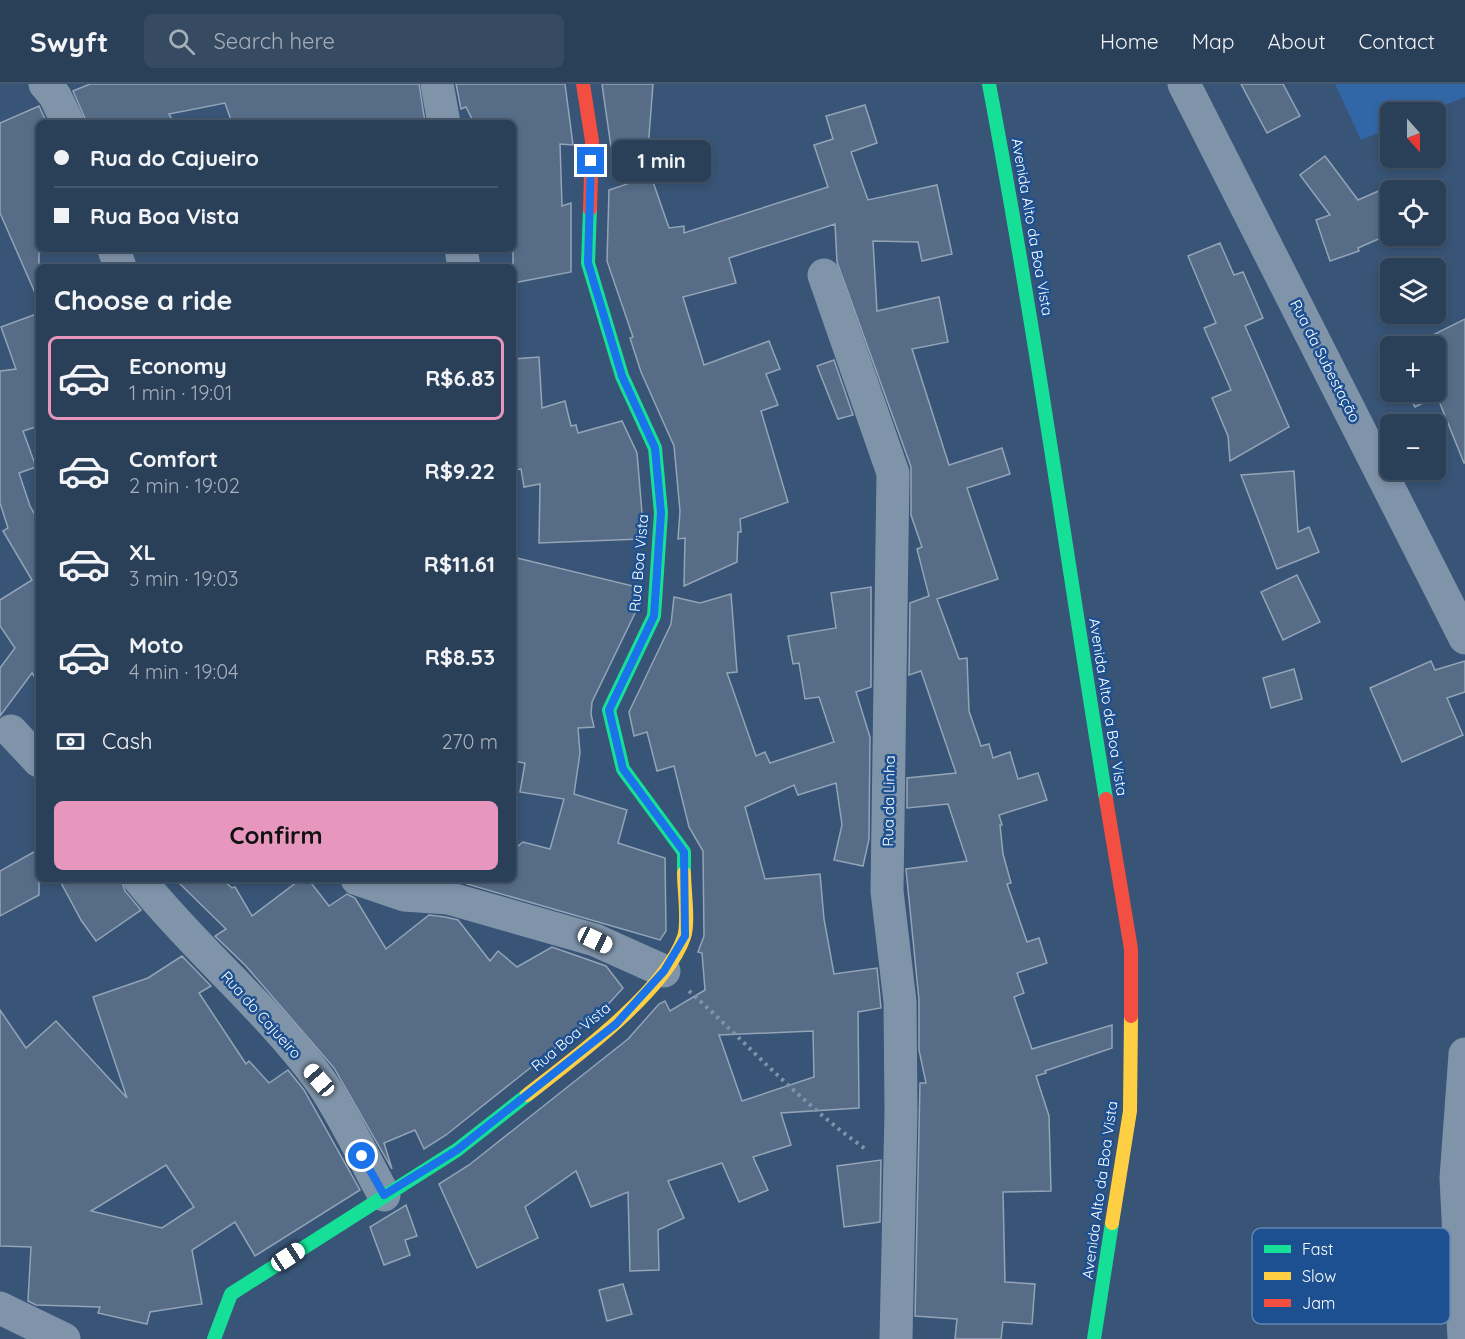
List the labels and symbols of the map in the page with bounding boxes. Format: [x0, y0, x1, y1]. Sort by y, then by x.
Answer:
north arrow [1380, 102, 1446, 168]
street label: Avenida Alto da Boa Vista [1008, 137, 1057, 317]
callout: 1 min [612, 140, 711, 182]
route end [577, 147, 604, 174]
street label: Rua da Subestação [1286, 296, 1365, 425]
street label: Rua Boa Vista [625, 513, 652, 613]
street label: Avenida Alto da Boa Vista [1085, 617, 1132, 797]
street label: Rua da Linha [878, 755, 899, 847]
car [575, 924, 615, 956]
street label: Rua do Cajueiro [217, 967, 306, 1062]
street label: Rua Boa Vista [527, 998, 614, 1075]
car [300, 1061, 338, 1099]
street label: Avenida Alto da Boa Vista [1078, 1100, 1121, 1280]
route start [348, 1142, 375, 1169]
legend [1252, 1228, 1450, 1324]
text: Fast [1302, 1239, 1333, 1259]
car [268, 1240, 308, 1274]
text: Slow [1302, 1266, 1336, 1286]
text: Jam [1302, 1293, 1335, 1313]

